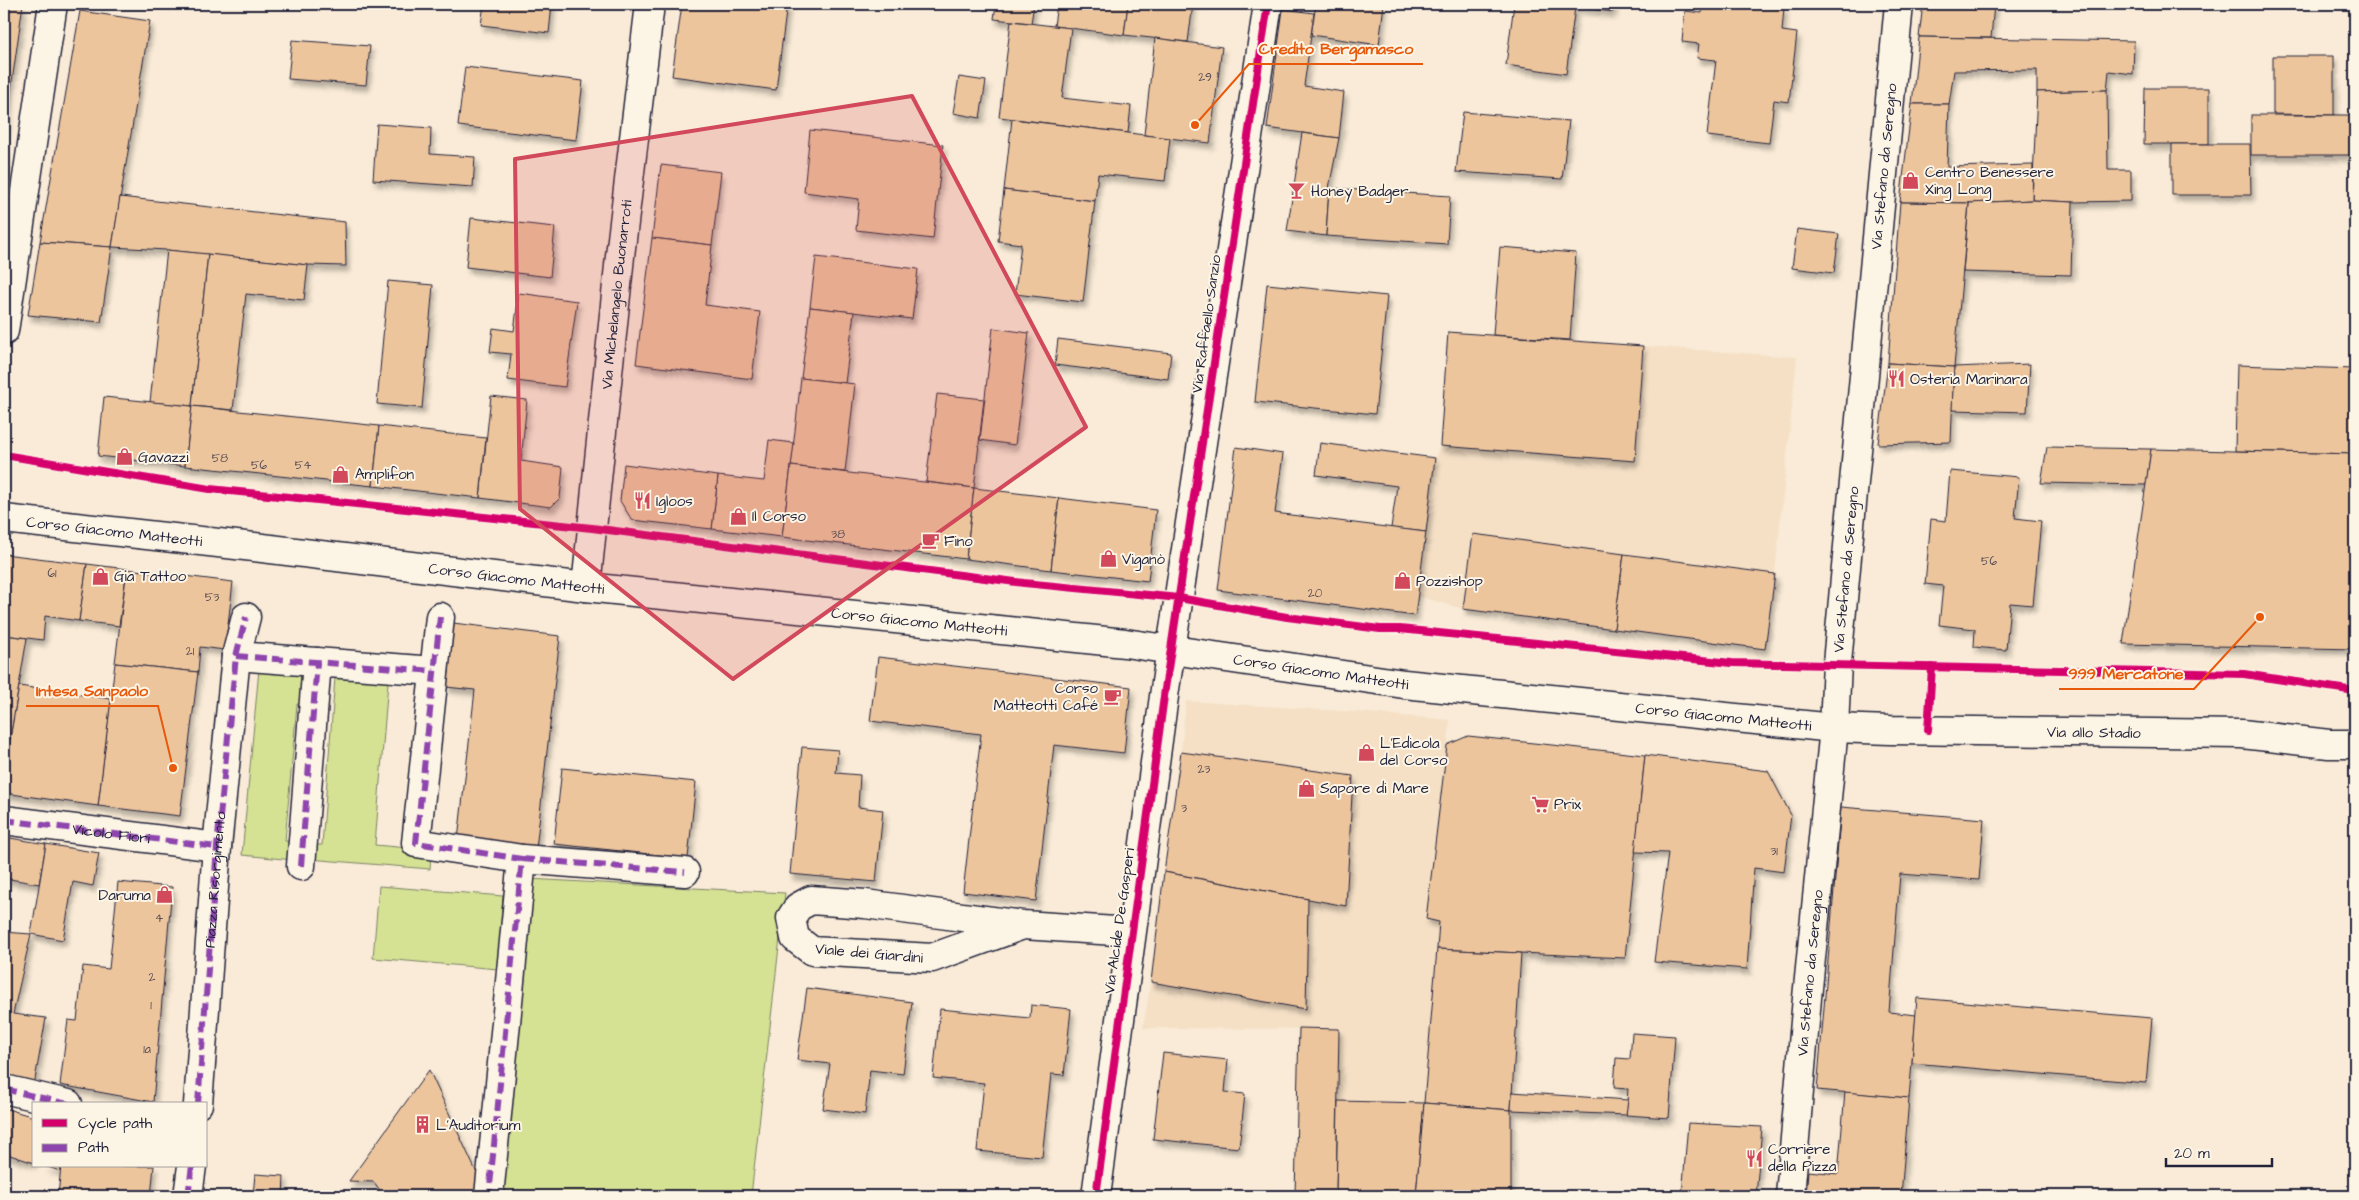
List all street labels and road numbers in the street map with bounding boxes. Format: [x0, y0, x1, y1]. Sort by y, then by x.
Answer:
street label: Via Stefano da Seregno [1866, 82, 1903, 250]
street label: Via Michelangelo Buonarroti [596, 198, 638, 390]
street label: Via Raffaello Sanzio [1186, 253, 1227, 394]
street label: Via Stefano da Seregno [1828, 485, 1865, 654]
street label: Corso Giacomo Matteotti [25, 512, 204, 552]
street label: Corso Giacomo Matteotti [427, 558, 606, 600]
street label: Corso Giacomo Matteotti [830, 603, 1009, 642]
street label: Corso Giacomo Matteotti [1232, 649, 1410, 695]
street label: Corso Giacomo Matteotti [1634, 698, 1813, 737]
street label: Via allo Stadio [2047, 722, 2141, 744]
street label: Piazza Risorgimento [200, 810, 232, 949]
street label: Vicolo Fiori [71, 819, 152, 849]
street label: Via Alcide De Gasperi [1099, 846, 1140, 995]
street label: Via Stefano da Seregno [1792, 888, 1829, 1057]
street label: Viale dei Giardini [814, 938, 924, 969]

